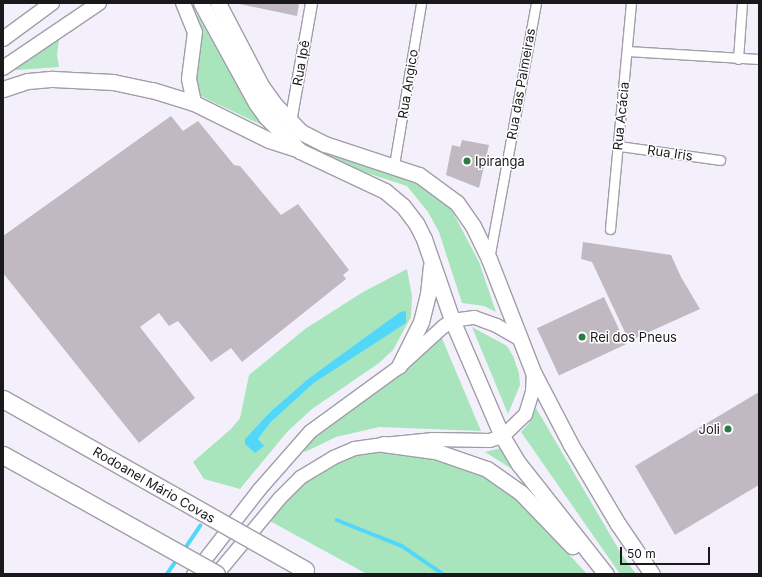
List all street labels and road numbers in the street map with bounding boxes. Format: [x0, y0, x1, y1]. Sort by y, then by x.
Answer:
street label: Rua das Palmeiras [504, 27, 538, 141]
street label: Rua Ipê [289, 39, 313, 87]
street label: Rua Angico [395, 48, 421, 120]
street label: Rua Acácia [610, 81, 632, 151]
street label: Rua Iris [646, 142, 694, 164]
street label: Rodoanel Mário Covas [90, 444, 218, 526]

